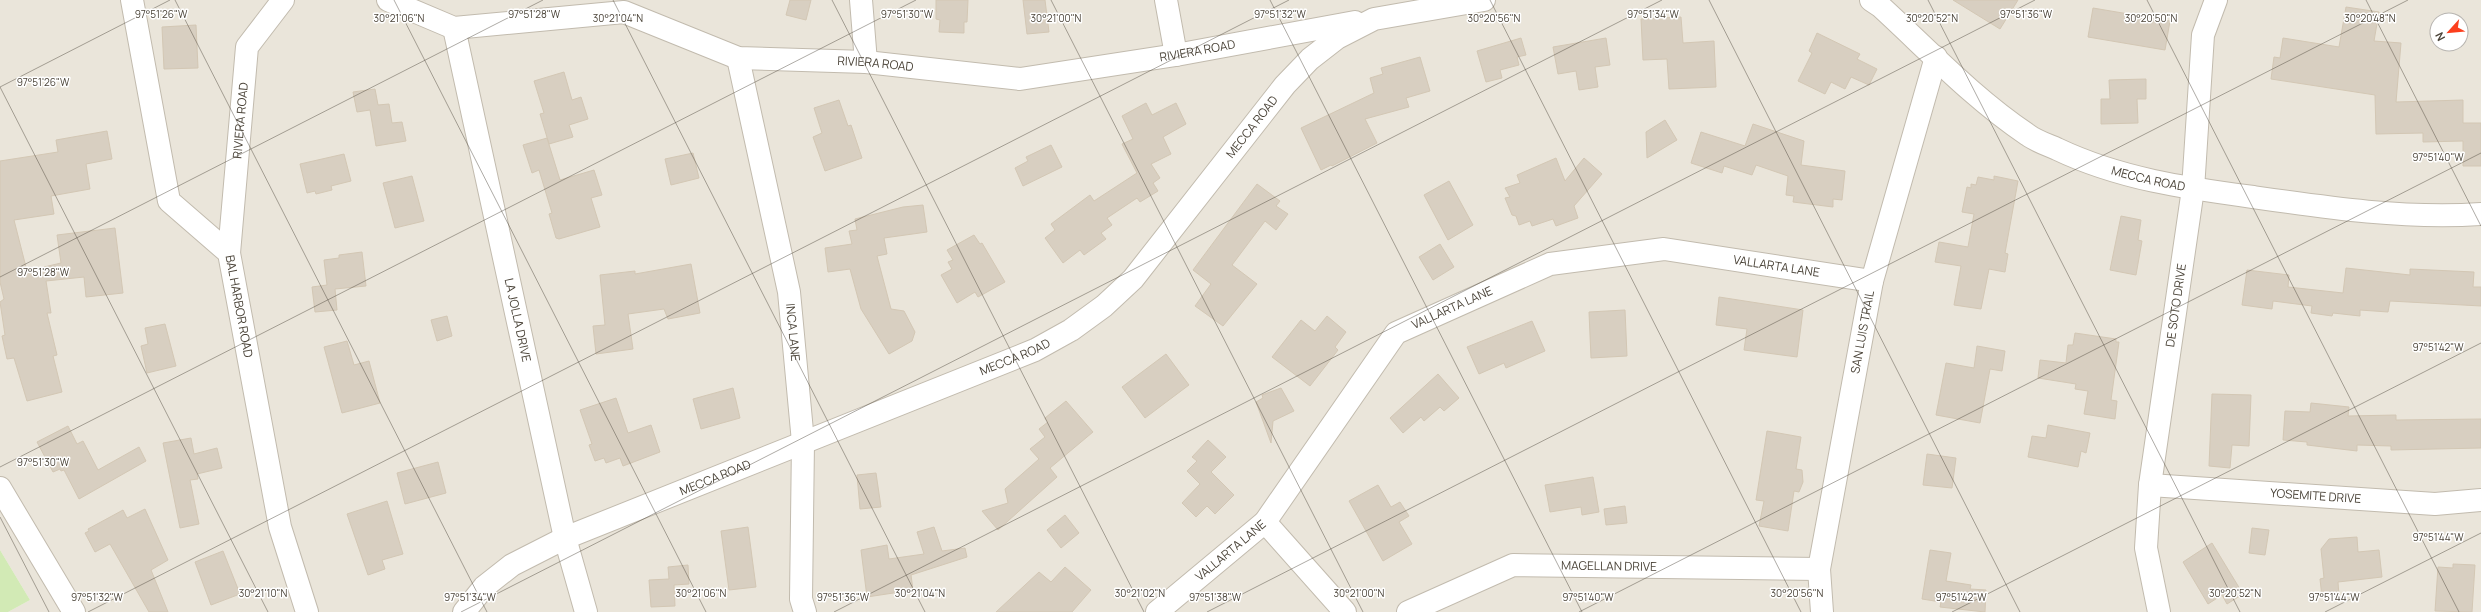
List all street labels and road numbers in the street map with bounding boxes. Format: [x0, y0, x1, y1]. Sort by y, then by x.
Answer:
street label: RIVIERA ROAD [1158, 35, 1237, 65]
street label: RIVIERA ROAD [837, 52, 915, 75]
street label: RIVIERA ROAD [228, 82, 252, 159]
street label: MECCA ROAD [1222, 92, 1282, 162]
street label: MECCA ROAD [2109, 161, 2187, 195]
street label: VALLARTA LANE [1732, 251, 1821, 281]
street label: BAL HARBOR ROAD [222, 254, 257, 359]
street label: DE SOTO DRIVE [2161, 262, 2190, 348]
street label: LA JOLLA DRIVE [501, 277, 535, 364]
street label: VALLARTA LANE [1409, 282, 1495, 333]
street label: SAN LUIS TRAIL [1846, 289, 1878, 375]
street label: INCA LANE [782, 303, 804, 362]
street label: MECCA ROAD [977, 334, 1053, 379]
street label: MECCA ROAD [677, 456, 753, 499]
street label: YOSEMITE DRIVE [2270, 484, 2362, 507]
street label: VALLARTA LANE [1191, 516, 1269, 585]
street label: MAGELLAN DRIVE [1561, 557, 1657, 575]

